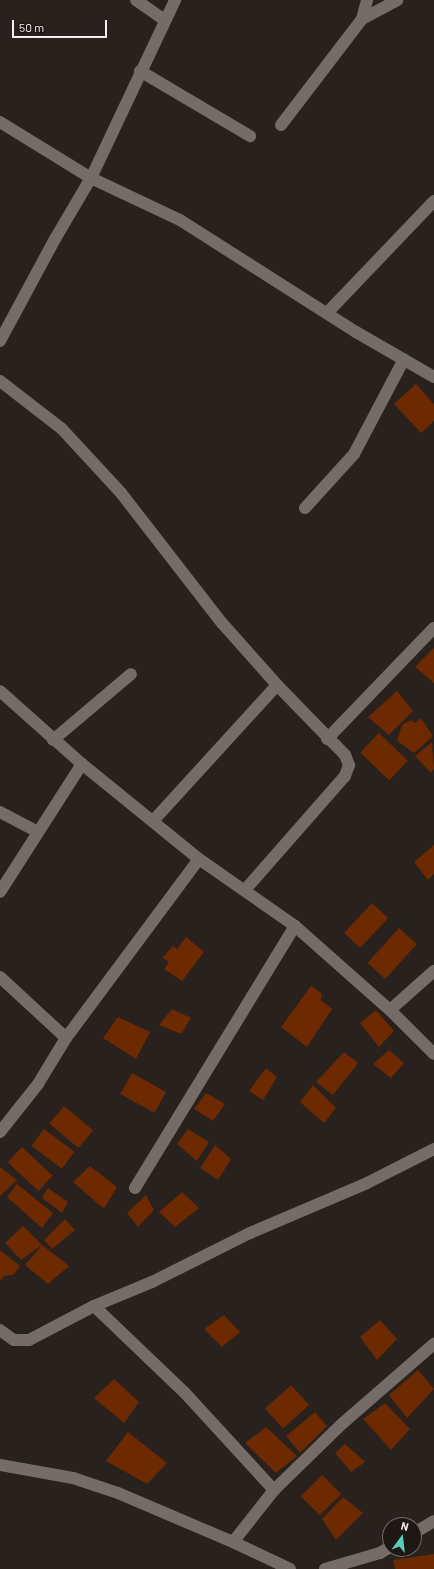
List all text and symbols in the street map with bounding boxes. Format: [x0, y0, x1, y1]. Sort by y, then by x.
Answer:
scale bar [14, 12, 109, 38]
text: 50 m [19, 20, 44, 34]
north arrow [382, 1517, 422, 1557]
text: N [400, 1519, 410, 1533]

